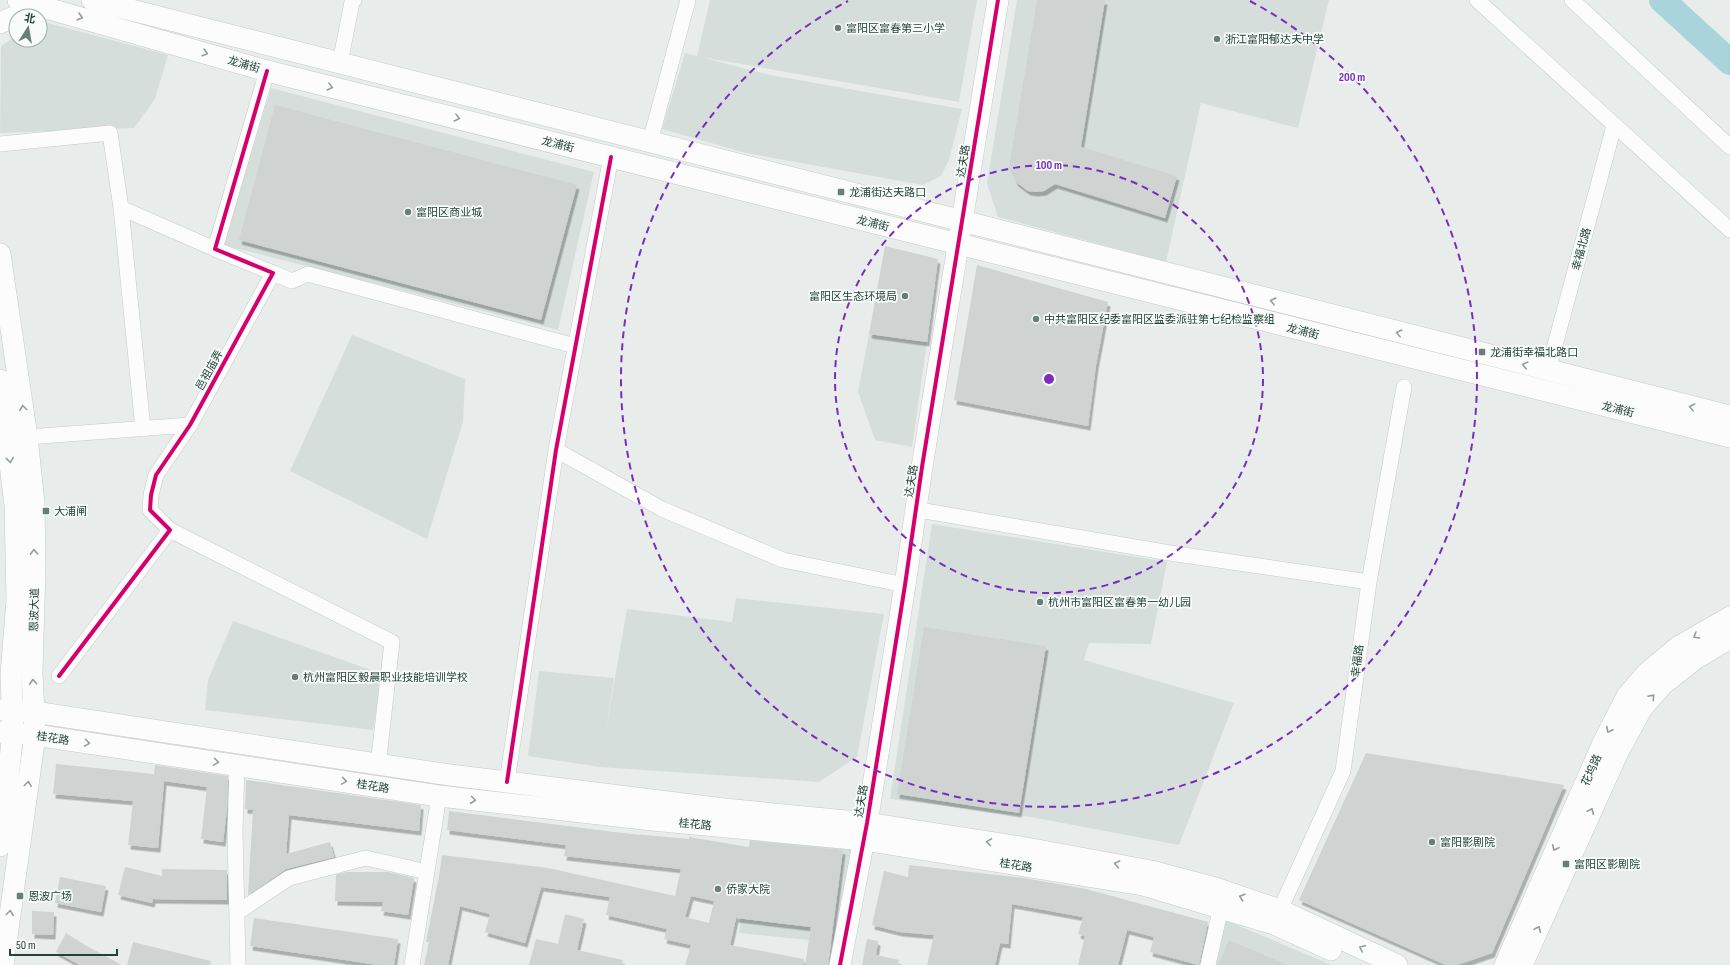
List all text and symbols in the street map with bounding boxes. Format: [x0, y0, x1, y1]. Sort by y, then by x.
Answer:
north arrow [8, 8, 48, 48]
text: 北 [23, 11, 36, 26]
one-way arrow [76, 12, 83, 21]
place label: 富阳区富春第三小学 [846, 22, 945, 35]
marker: 富阳区富春第三小学 [833, 23, 843, 33]
place label: 浙江富阳郁达夫中学 [1225, 33, 1324, 46]
marker: 浙江富阳郁达夫中学 [1212, 34, 1222, 44]
one-way arrow [201, 48, 208, 57]
street label: 龙浦街 [226, 54, 262, 75]
text: 200 m [1339, 70, 1365, 85]
one-way arrow [327, 82, 334, 90]
one-way arrow [453, 114, 460, 122]
street label: 龙浦街 [540, 134, 575, 155]
street label: 达夫路 [954, 144, 972, 178]
text: 100 m [1036, 158, 1062, 173]
place label: 龙浦街达夫路口 [849, 186, 926, 199]
marker: 龙浦街达夫路口 [836, 187, 846, 197]
place label: 富阳区商业城 [416, 206, 482, 219]
marker: 富阳区商业城 [403, 207, 413, 217]
street label: 龙浦街 [855, 213, 890, 234]
street label: 幸福北路 [1570, 226, 1593, 272]
place label: 富阳区生态环境局 [809, 290, 897, 303]
marker: 富阳区生态环境局 [900, 291, 910, 301]
one-way arrow [1270, 297, 1277, 306]
place label: 中共富阳区纪委富阳区监委派驻第七纪检监察组 [1044, 313, 1275, 326]
marker: 中共富阳区纪委富阳区监委派驻第七纪检监察组 [1031, 314, 1041, 324]
street label: 龙浦街 [1285, 321, 1320, 342]
one-way arrow [1396, 329, 1403, 338]
place label: 龙浦街幸福北路口 [1490, 346, 1578, 359]
marker: 龙浦街幸福北路口 [1477, 347, 1487, 357]
street label: 邑祖庙弄 [193, 348, 226, 393]
one-way arrow [1522, 362, 1528, 370]
centre of rings [1042, 372, 1056, 386]
street label: 龙浦街 [1600, 399, 1635, 420]
one-way arrow [1689, 403, 1696, 412]
one-way arrow [19, 405, 28, 411]
one-way arrow [6, 457, 15, 463]
street label: 达夫路 [902, 464, 920, 498]
place label: 大浦闸 [54, 505, 87, 518]
marker: 大浦闸 [41, 506, 51, 516]
one-way arrow [30, 549, 38, 555]
street label: 恩波大道 [28, 588, 41, 632]
place label: 杭州市富阳区富春第一幼儿园 [1048, 596, 1191, 609]
marker: 杭州市富阳区富春第一幼儿园 [1035, 597, 1045, 607]
one-way arrow [1693, 631, 1700, 639]
street label: 幸福路 [1349, 644, 1366, 678]
place label: 杭州富阳区毅晨职业技能培训学校 [303, 671, 468, 684]
marker: 杭州富阳区毅晨职业技能培训学校 [290, 672, 300, 682]
one-way arrow [29, 679, 37, 685]
one-way arrow [1648, 694, 1655, 701]
one-way arrow [1607, 725, 1614, 733]
street label: 桂花路 [36, 729, 70, 747]
one-way arrow [84, 738, 90, 747]
street label: 花坞路 [1579, 752, 1604, 788]
one-way arrow [213, 757, 219, 766]
one-way arrow [341, 776, 347, 785]
street label: 桂花路 [356, 777, 390, 795]
one-way arrow [24, 781, 33, 787]
street label: 达夫路 [852, 784, 870, 818]
one-way arrow [470, 795, 476, 804]
one-way arrow [1587, 807, 1595, 814]
street label: 桂花路 [678, 817, 712, 832]
place label: 富阳影剧院 [1440, 836, 1495, 849]
marker: 富阳影剧院 [1427, 837, 1437, 847]
one-way arrow [986, 838, 992, 847]
one-way arrow [1552, 844, 1560, 851]
street label: 桂花路 [999, 856, 1033, 874]
place label: 富阳区影剧院 [1574, 858, 1640, 871]
marker: 富阳区影剧院 [1561, 859, 1571, 869]
one-way arrow [1114, 861, 1120, 869]
place label: 侨家大院 [726, 883, 770, 896]
marker: 侨家大院 [713, 884, 723, 894]
place label: 恩波广场 [28, 890, 72, 903]
marker: 恩波广场 [15, 891, 25, 901]
one-way arrow [1239, 893, 1246, 902]
one-way arrow [5, 909, 14, 916]
one-way arrow [1533, 926, 1541, 934]
scale bar [10, 931, 117, 957]
text: 50 m [16, 938, 36, 953]
one-way arrow [1358, 945, 1366, 953]

